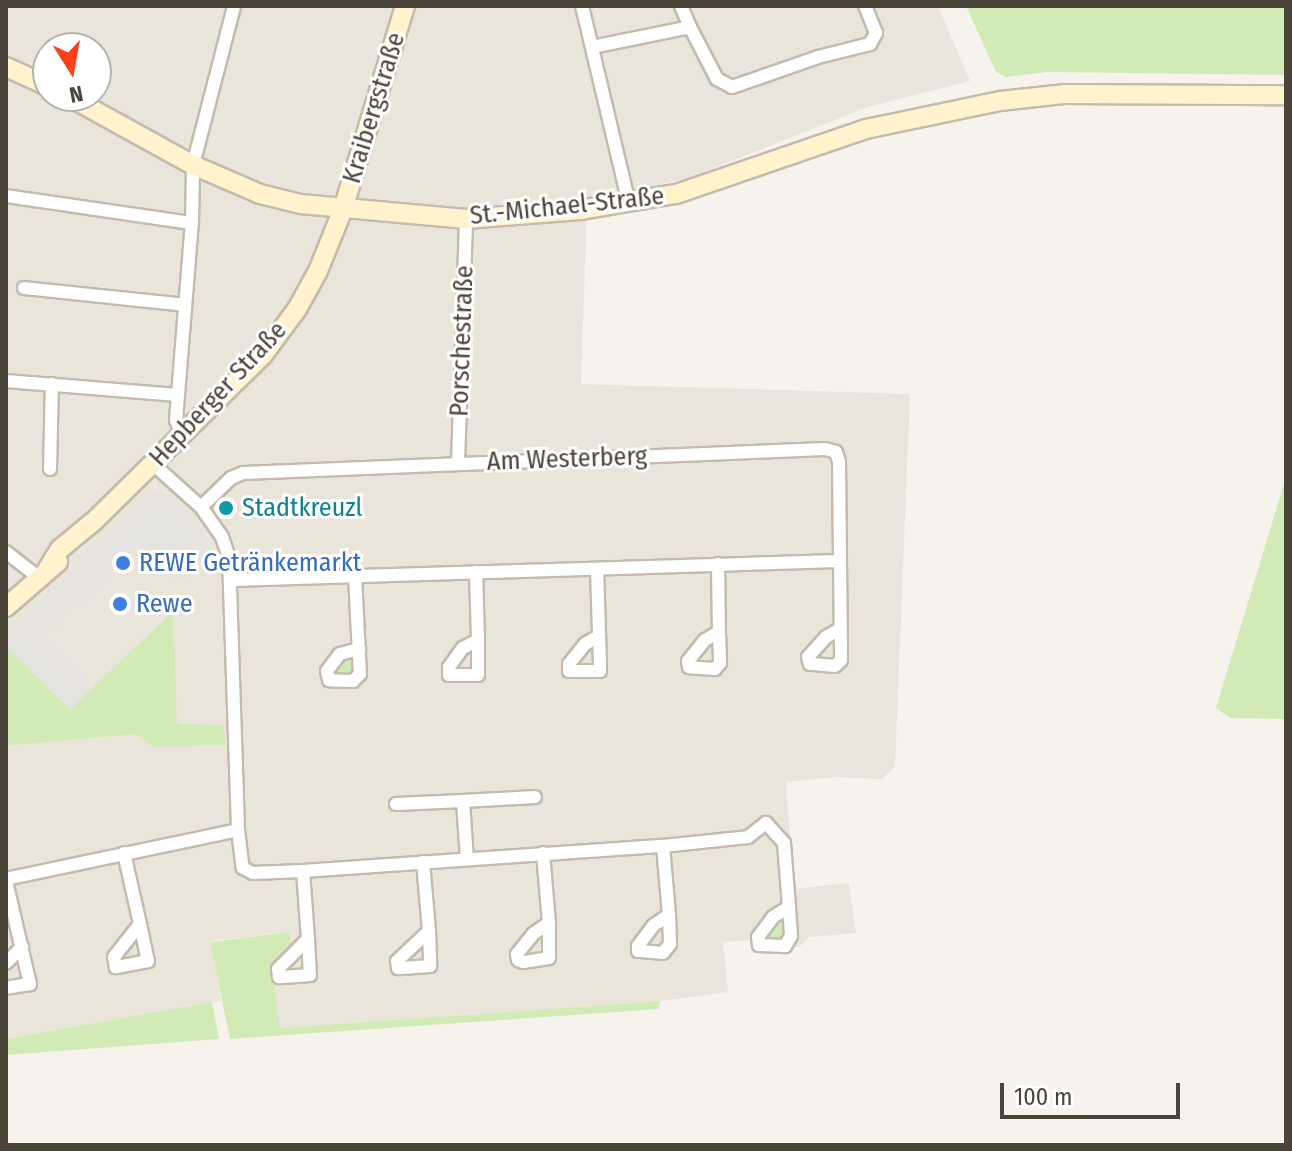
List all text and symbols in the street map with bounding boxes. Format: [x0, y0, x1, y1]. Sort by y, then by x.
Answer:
street label: Kraibergstraße [336, 29, 412, 187]
north arrow [32, 32, 112, 112]
text: N [67, 80, 85, 109]
street label: St.-Michael-Straße [468, 180, 666, 232]
street label: Porschestraße [444, 265, 480, 417]
street label: Hepberger Straße [143, 315, 293, 473]
street label: Am Westerberg [486, 441, 648, 477]
place label: Stadtkreuzl [242, 492, 362, 524]
marker: Stadtkreuzl [217, 499, 235, 517]
place label: REWE Getränkemarkt [139, 547, 361, 579]
marker: REWE Getränkemarkt [114, 554, 132, 572]
place label: Rewe [136, 588, 192, 620]
marker: Rewe [111, 595, 129, 613]
scale bar [1004, 1067, 1184, 1117]
text: 100 m [1014, 1083, 1072, 1111]

